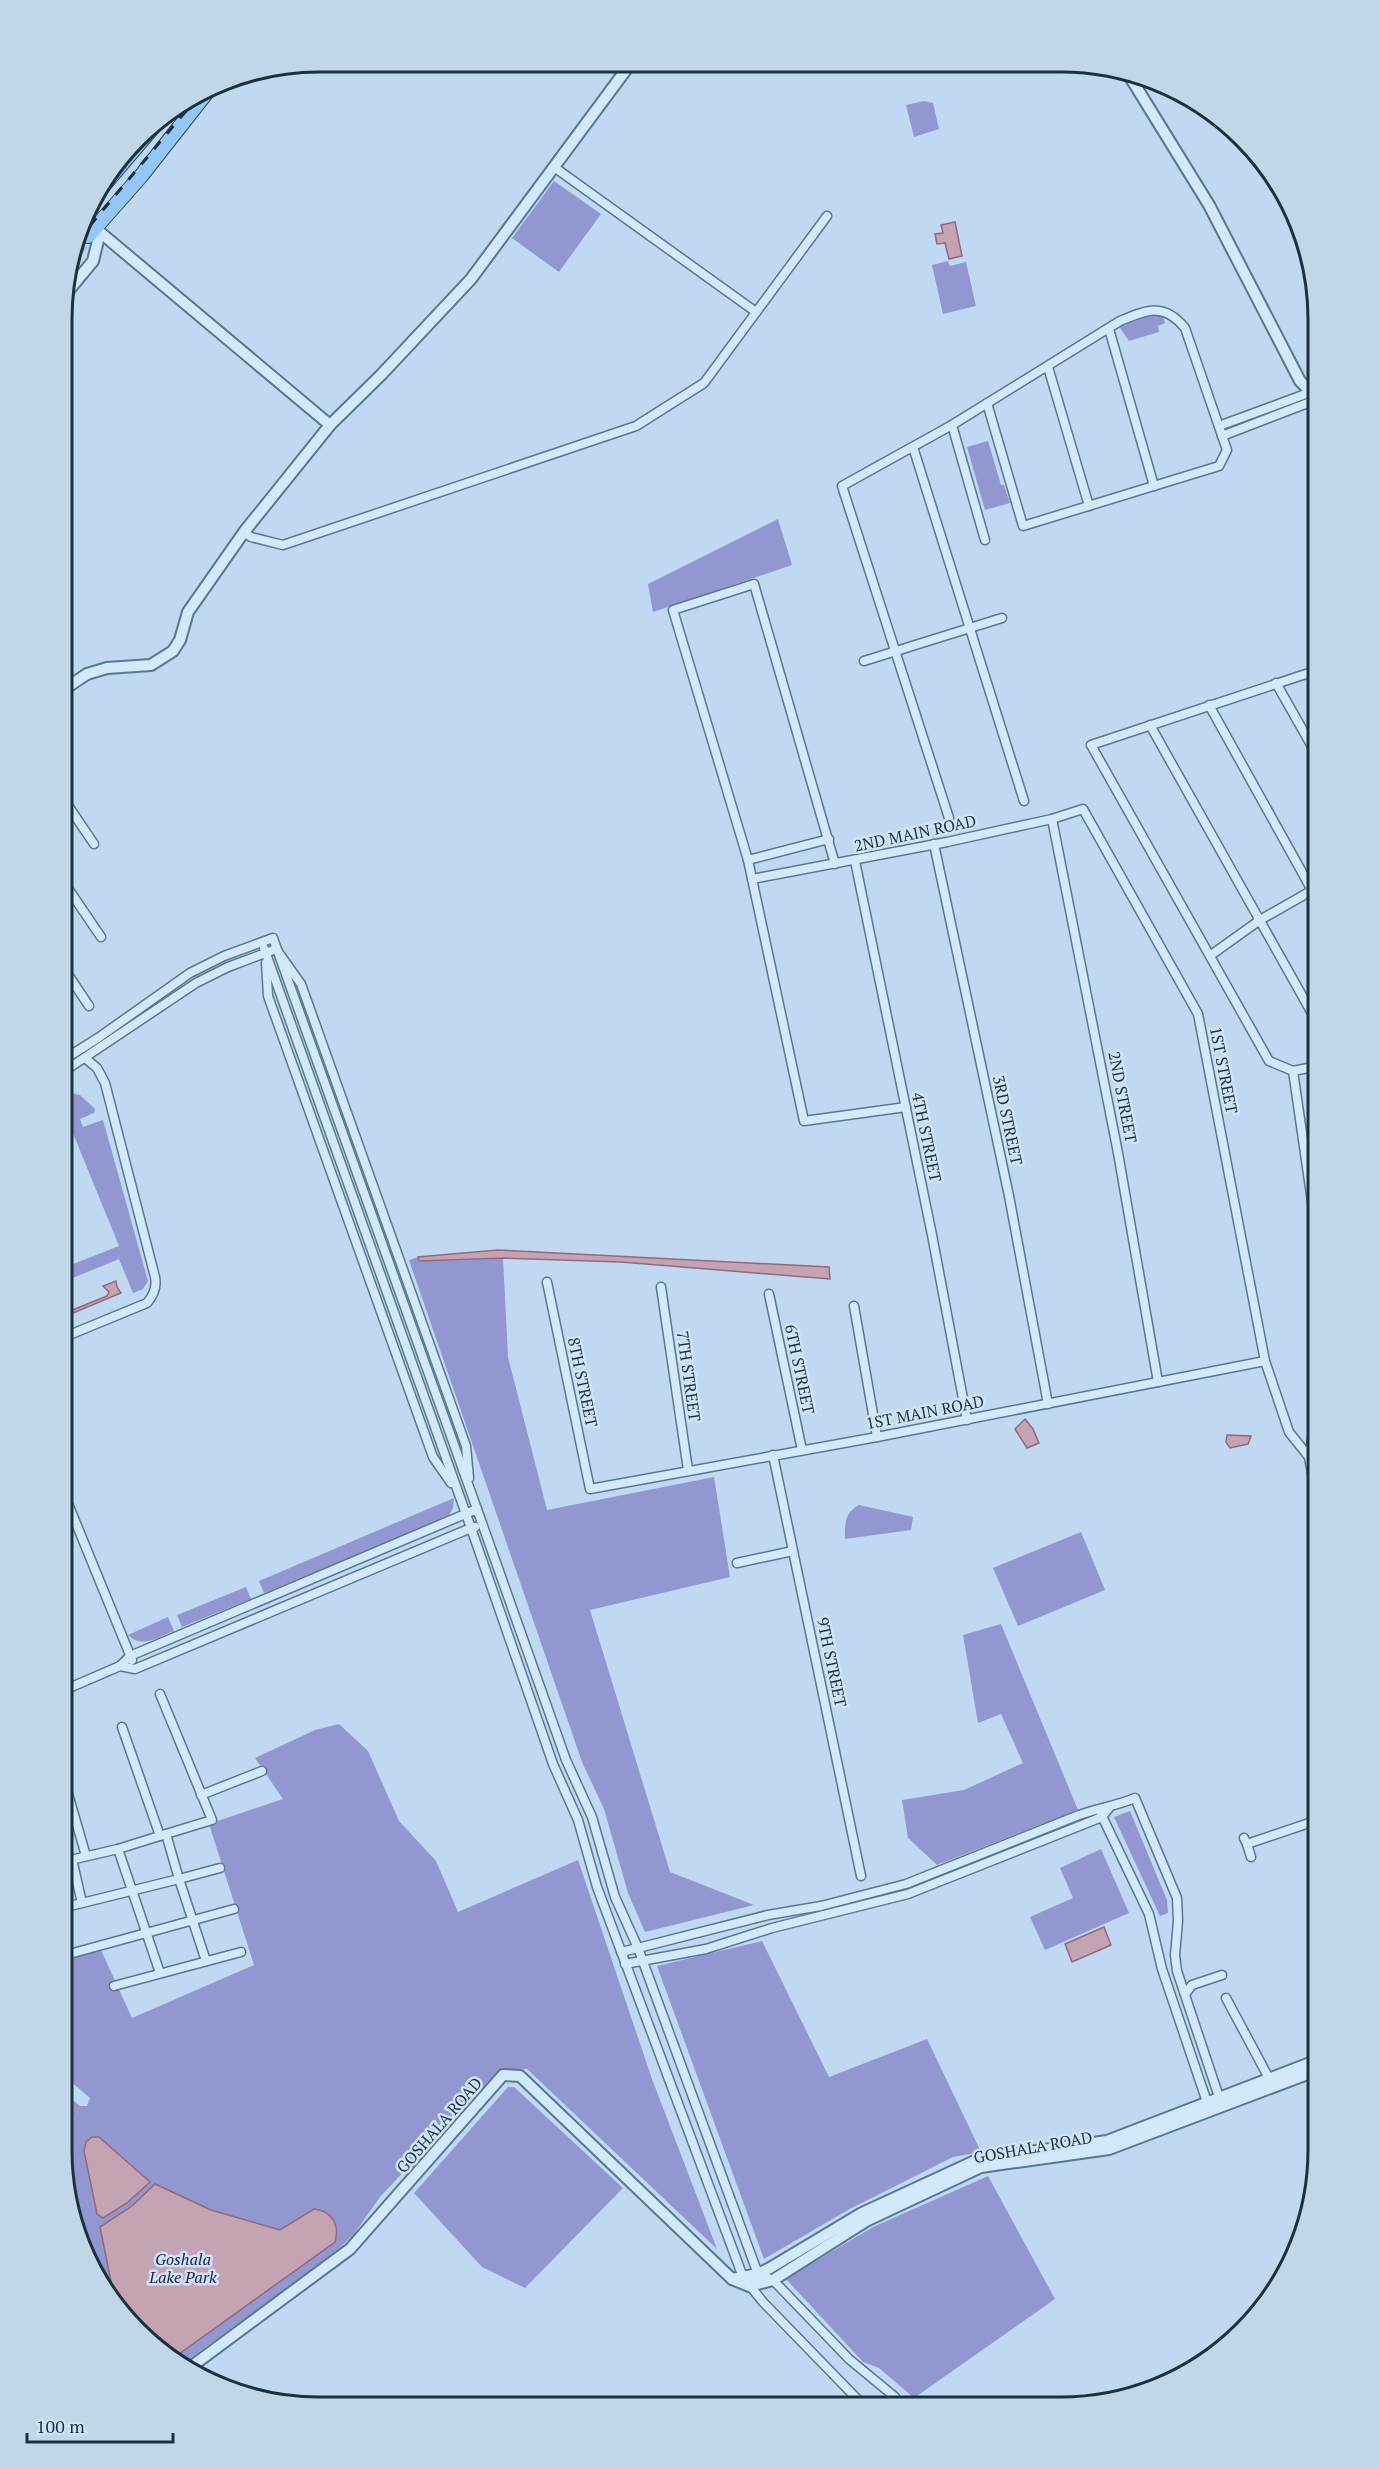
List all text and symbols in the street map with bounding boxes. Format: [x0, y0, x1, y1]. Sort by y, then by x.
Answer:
street label: 2ND MAIN ROAD [852, 809, 978, 857]
street label: 1ST STREET [1205, 1025, 1243, 1115]
street label: 2ND STREET [1103, 1049, 1143, 1145]
street label: 3RD STREET [988, 1073, 1028, 1167]
street label: 4TH STREET [907, 1090, 947, 1184]
street label: 6TH STREET [780, 1322, 820, 1416]
street label: 7TH STREET [672, 1329, 706, 1423]
street label: 8TH STREET [563, 1335, 603, 1429]
street label: 1ST MAIN ROAD [864, 1390, 986, 1434]
street label: 9TH STREET [812, 1615, 852, 1709]
street label: GOSHALA ROAD [391, 2072, 487, 2178]
street label: GOSHALA ROAD [972, 2126, 1094, 2168]
park label: Goshala Lake Park [148, 2248, 217, 2288]
scale bar [27, 2406, 172, 2444]
text: 100 m [36, 2414, 85, 2438]

